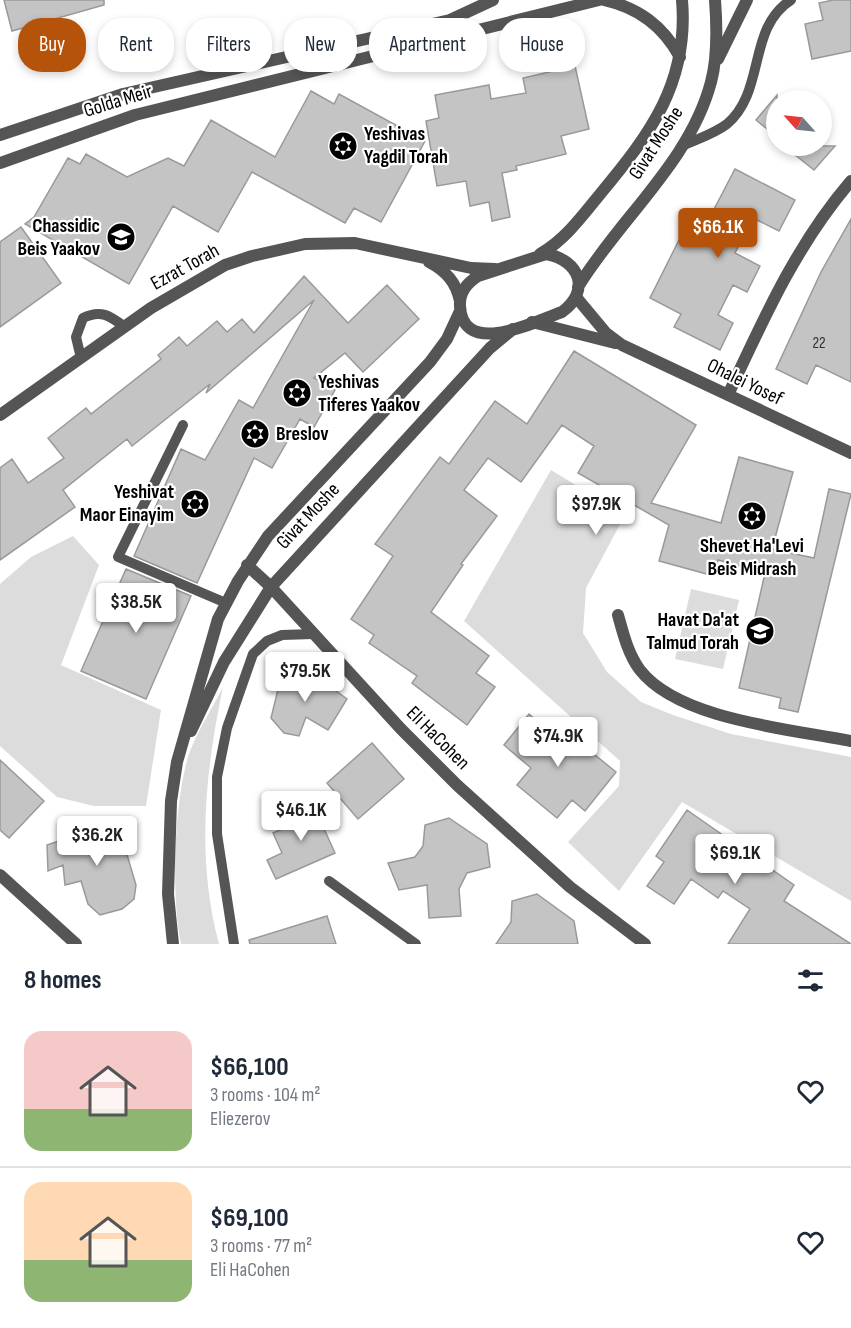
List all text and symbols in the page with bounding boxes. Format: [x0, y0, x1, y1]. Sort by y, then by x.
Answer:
chip: Buy [18, 18, 86, 72]
chip: Rent [98, 18, 174, 72]
chip: Filters [186, 18, 272, 72]
chip: New [284, 18, 357, 72]
chip: Apartment [369, 18, 487, 72]
chip: House [499, 18, 585, 72]
street label: Golda Meir [81, 79, 156, 123]
north arrow [766, 90, 832, 156]
map controls [766, 90, 832, 156]
street label: Givat Moshe [624, 102, 688, 184]
place label: Yeshivas Yagdil Torah [364, 122, 448, 169]
synagogue icon: Yeshivas Yagdil Torah [327, 130, 359, 162]
pin: $66.1K [669, 208, 767, 259]
place label: Chassidic Beis Yaakov [17, 214, 101, 261]
text: $66.1K [692, 215, 744, 239]
school or university icon: Chassidic Beis Yaakov [105, 221, 137, 253]
street label: Ezrat Torah [147, 238, 223, 296]
house number: 22 [812, 334, 826, 353]
street label: Ohalei Yosef [703, 353, 787, 411]
place label: Yeshivas Tiferes Yaakov [318, 370, 421, 417]
synagogue icon: Yeshivas Tiferes Yaakov [281, 377, 313, 409]
synagogue icon: Breslov [239, 418, 271, 450]
place label: Breslov [276, 422, 329, 446]
street label: Givat Moshe [271, 478, 345, 554]
place label: Yeshivat Maor Einayim [80, 480, 174, 527]
pin: $97.9K [547, 485, 645, 536]
synagogue icon: Yeshivat Maor Einayim [179, 488, 211, 520]
text: $97.9K [571, 492, 621, 516]
synagogue icon: Shevet Ha'Levi Beis Midrash [736, 500, 768, 532]
place label: Shevet Ha'Levi Beis Midrash [700, 534, 804, 581]
pin: $38.5K [87, 583, 185, 634]
text: $38.5K [110, 590, 162, 614]
place label: Havat Da'at Talmud Torah [646, 608, 739, 655]
school or university icon: Havat Da'at Talmud Torah [744, 615, 776, 647]
pin: $79.5K [256, 652, 354, 703]
text: $79.5K [279, 659, 331, 683]
street label: Eli HaCohen [401, 701, 475, 775]
pin: $74.9K [509, 717, 607, 768]
text: $74.9K [533, 724, 583, 748]
pin: $46.1K [252, 791, 350, 842]
text: $46.1K [275, 798, 327, 822]
pin: $36.2K [48, 816, 146, 867]
text: $36.2K [71, 823, 123, 847]
pin: $69.1K [686, 834, 784, 885]
text: $69.1K [709, 841, 761, 865]
icon: filters [794, 964, 827, 997]
text: 8 homes [24, 965, 102, 996]
text: $66,100 [210, 1052, 289, 1083]
icon: home [72, 1055, 144, 1127]
icon: heart [794, 1075, 827, 1108]
text: 3 rooms · 104 m² [210, 1083, 320, 1107]
text: Eliezerov [210, 1107, 270, 1131]
text: $69,100 [210, 1203, 289, 1234]
icon: home [72, 1206, 144, 1278]
icon: heart [794, 1226, 827, 1259]
text: 3 rooms · 77 m² [210, 1234, 312, 1258]
text: Eli HaCohen [210, 1258, 290, 1282]

